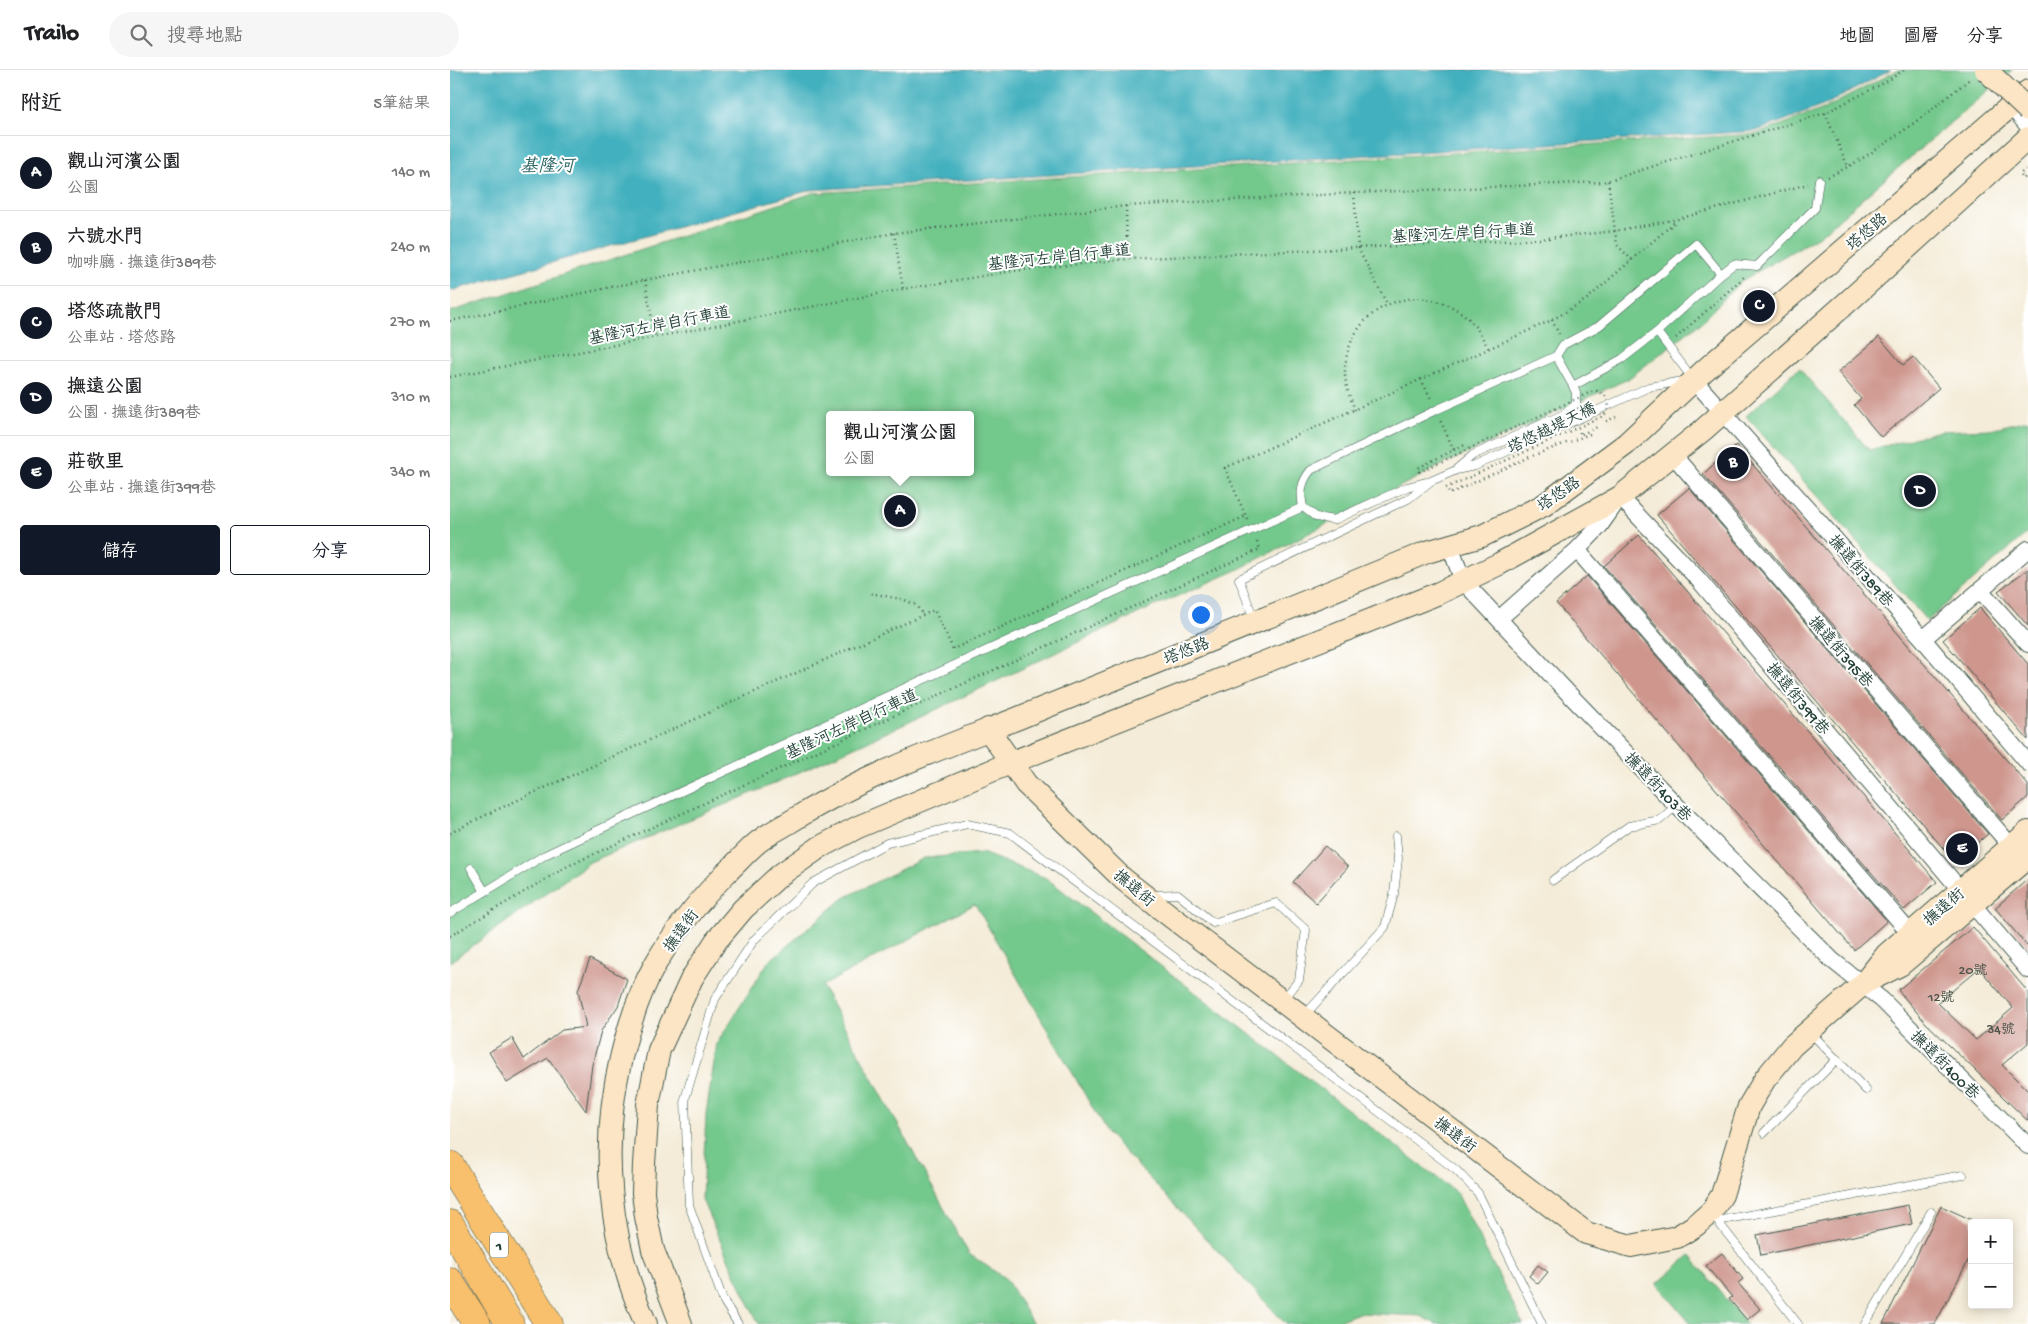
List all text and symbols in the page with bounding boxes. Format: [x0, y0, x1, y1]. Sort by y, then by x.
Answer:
search box [109, 12, 459, 57]
text: Trailo [25, 20, 79, 49]
icon: search [127, 21, 155, 49]
text: 搜尋地點 [167, 26, 243, 49]
text: 地圖 [1839, 27, 1875, 48]
text: 圖層 [1903, 27, 1939, 48]
text: 分享 [1967, 27, 2003, 48]
text: 附近 [20, 93, 62, 118]
text: 5筆結果 [374, 96, 430, 115]
text: 觀山河濱公園 [67, 152, 181, 175]
water label: 基隆河 [520, 156, 577, 178]
text: A [31, 164, 41, 183]
text: 140 m [392, 164, 430, 183]
text: 公園 [67, 180, 99, 199]
street label: 塔悠路 [1843, 209, 1893, 257]
street label: 基隆河左岸自行車道 [1391, 220, 1536, 249]
text: 六號水門 [67, 227, 143, 250]
text: B [32, 239, 40, 258]
text: 240 m [390, 239, 430, 258]
street label: 基隆河左岸自行車道 [987, 241, 1132, 276]
text: 咖啡廳 · 撫遠街389巷 [67, 255, 217, 274]
pin: C [1743, 287, 1775, 325]
text: 塔悠疏散門 [67, 302, 162, 325]
street label: 基隆河左岸自行車道 [587, 302, 732, 351]
text: C [32, 314, 40, 333]
text: 270 m [390, 314, 430, 333]
text: 公車站 · 塔悠路 [67, 330, 176, 349]
text: 撫遠公園 [67, 377, 143, 400]
text: D [31, 389, 41, 408]
text: 310 m [391, 389, 430, 408]
street label: 塔悠越堤天橋 [1504, 399, 1600, 460]
text: 公園 · 撫遠街389巷 [67, 405, 201, 424]
popup [826, 411, 974, 476]
text: 觀山河濱公園 [843, 423, 957, 446]
pin: B [1717, 444, 1749, 482]
text: 公園 [843, 451, 875, 470]
text: 莊敬里 [67, 452, 124, 475]
text: E [31, 464, 41, 483]
text: 340 m [390, 464, 430, 483]
pin: D [1904, 472, 1936, 510]
street label: 塔悠路 [1534, 473, 1585, 517]
text: 公車站 · 撫遠街399巷 [67, 480, 216, 499]
pin: A [884, 492, 916, 530]
button: 儲存 [20, 525, 220, 575]
button: 分享 [230, 525, 430, 575]
street label: 撫遠街389巷 [1823, 531, 1897, 612]
your location [1188, 602, 1214, 628]
street label: 撫遠街395巷 [1803, 612, 1877, 693]
street label: 塔悠路 [1161, 634, 1213, 671]
street label: 撫遠街399巷 [1761, 659, 1834, 740]
street label: 基隆河左岸自行車道 [782, 685, 922, 765]
street label: 撫遠街403巷 [1619, 748, 1696, 827]
pin: E [1946, 830, 1978, 868]
street label: 撫遠街 [1108, 865, 1159, 912]
street label: 撫遠街 [1920, 884, 1970, 932]
street label: 撫遠街 [659, 906, 705, 957]
house number: 20號 [1959, 963, 1987, 980]
house number: 12號 [1927, 990, 1954, 1007]
house number: 34號 [1986, 1022, 2015, 1039]
street label: 撫遠街400巷 [1905, 1027, 1983, 1105]
street label: 撫遠街 [1429, 1113, 1480, 1159]
map controls [1968, 1219, 2013, 1309]
button: + [1968, 1219, 2013, 1264]
road number: 1 [490, 1232, 508, 1258]
button: − [1968, 1264, 2013, 1309]

